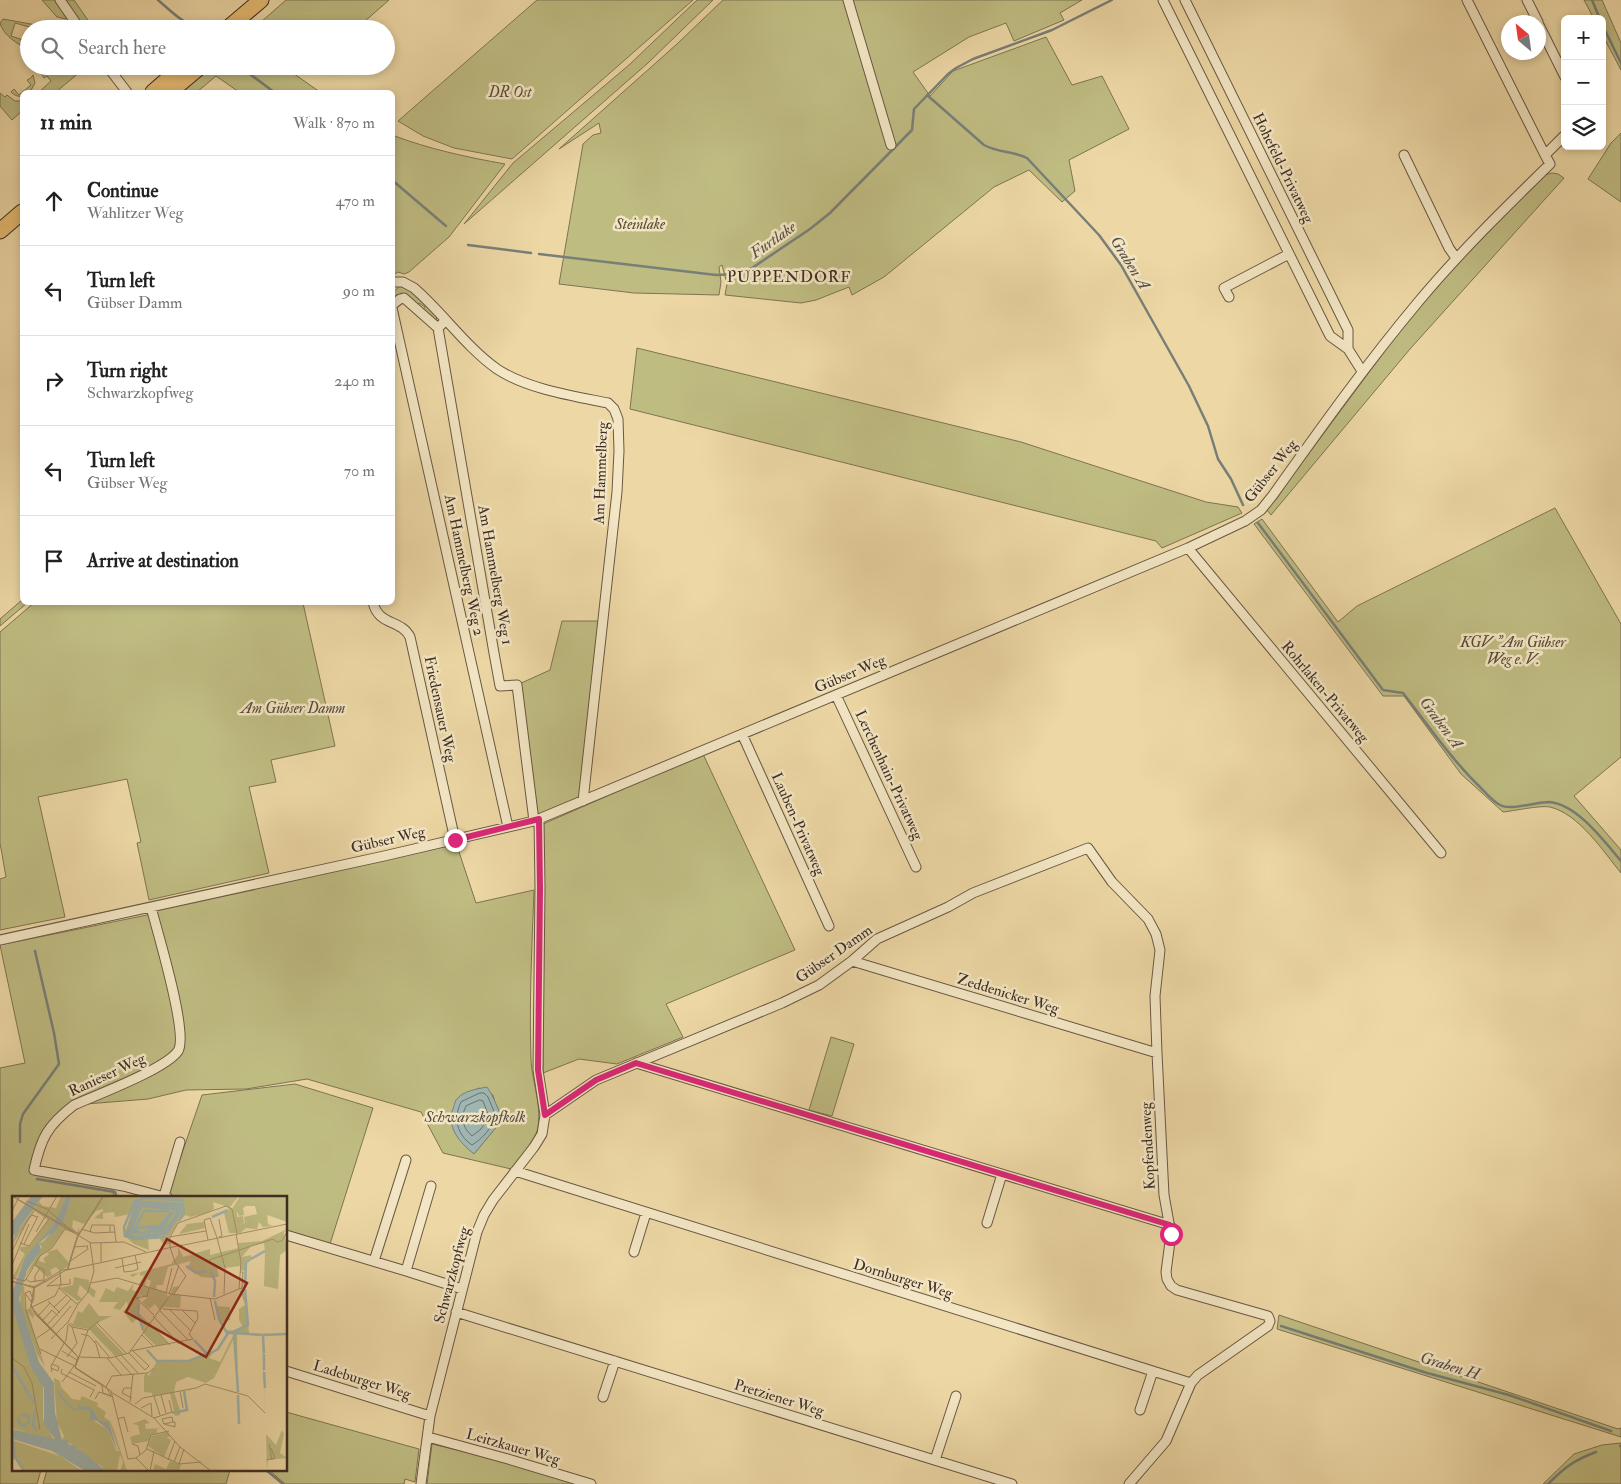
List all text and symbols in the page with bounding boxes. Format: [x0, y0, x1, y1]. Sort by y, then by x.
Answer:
north arrow [1501, 15, 1546, 60]
map controls [1561, 15, 1606, 150]
button: + [1561, 15, 1606, 60]
search box [20, 20, 395, 75]
icon: search [38, 34, 66, 62]
text: Search here [78, 36, 166, 60]
button: − [1561, 60, 1606, 105]
park label: DR Ost [488, 83, 532, 102]
button: layers [1561, 105, 1606, 150]
text: 11 min [40, 109, 92, 136]
street label: Hohefeld-Privatweg [1248, 110, 1318, 227]
text: Walk · 870 m [293, 113, 375, 133]
text: Continue [87, 179, 158, 203]
icon: ahead [40, 187, 68, 215]
text: 470 m [335, 191, 375, 211]
text: Wahlitzer Weg [87, 203, 183, 223]
park label: Steinlake [614, 215, 666, 234]
water label: Furtlake [745, 217, 800, 264]
water label: Graben A [1106, 232, 1155, 294]
district label: PUPPENDORF [727, 267, 851, 287]
text: Turn left [87, 269, 155, 293]
icon: left [40, 277, 68, 305]
text: 90 m [343, 281, 375, 301]
text: Gübser Damm [87, 293, 182, 313]
text: Turn right [87, 359, 167, 383]
icon: right [40, 367, 68, 395]
text: 240 m [334, 371, 375, 391]
text: Schwarzkopfweg [87, 383, 193, 403]
street label: Am Hammelberg [590, 421, 612, 526]
street label: Gübser Weg [1240, 435, 1302, 507]
text: Turn left [87, 449, 155, 473]
icon: left [40, 457, 68, 485]
text: 70 m [344, 461, 375, 481]
text: Gübser Weg [87, 473, 167, 493]
street label: Am Hammelberg Weg 2 [440, 492, 488, 638]
street label: Am Hammelberg Weg 1 [473, 503, 517, 646]
icon: arrive [40, 547, 68, 575]
text: Arrive at destination [87, 549, 239, 573]
park label: KGV "Am Gübser Weg e. V. [1459, 633, 1567, 669]
street label: Rohrlaken-Privatweg [1277, 637, 1373, 747]
street label: Gübser Weg [812, 650, 889, 697]
street label: Friedensauer Weg [419, 654, 461, 764]
water label: Graben A [1415, 693, 1467, 753]
park label: Am Gübser Damm [239, 699, 345, 718]
street label: Lerchenhain-Privatweg [851, 707, 928, 844]
street label: Lauben-Privatweg [767, 769, 829, 879]
street label: Gübser Weg [349, 822, 427, 858]
route end [444, 829, 467, 852]
street label: Gübser Damm [792, 920, 876, 987]
street label: Zeddenicker Weg [955, 969, 1062, 1019]
street label: Ranieser Weg [66, 1049, 149, 1101]
street label: Kopfendenweg [1136, 1101, 1161, 1190]
water label: Schwarzkopfkolk [423, 1107, 526, 1127]
inset map [12, 1196, 288, 1472]
route start [1160, 1223, 1183, 1246]
street label: Schwarzkopfweg [430, 1224, 475, 1326]
street label: Dornburger Weg [851, 1255, 956, 1303]
water label: Graben H [1418, 1347, 1484, 1385]
street label: Ladeburger Weg [311, 1356, 414, 1404]
street label: Pretziener Weg [732, 1375, 827, 1421]
street label: Leitzkauer Weg [464, 1425, 563, 1470]

